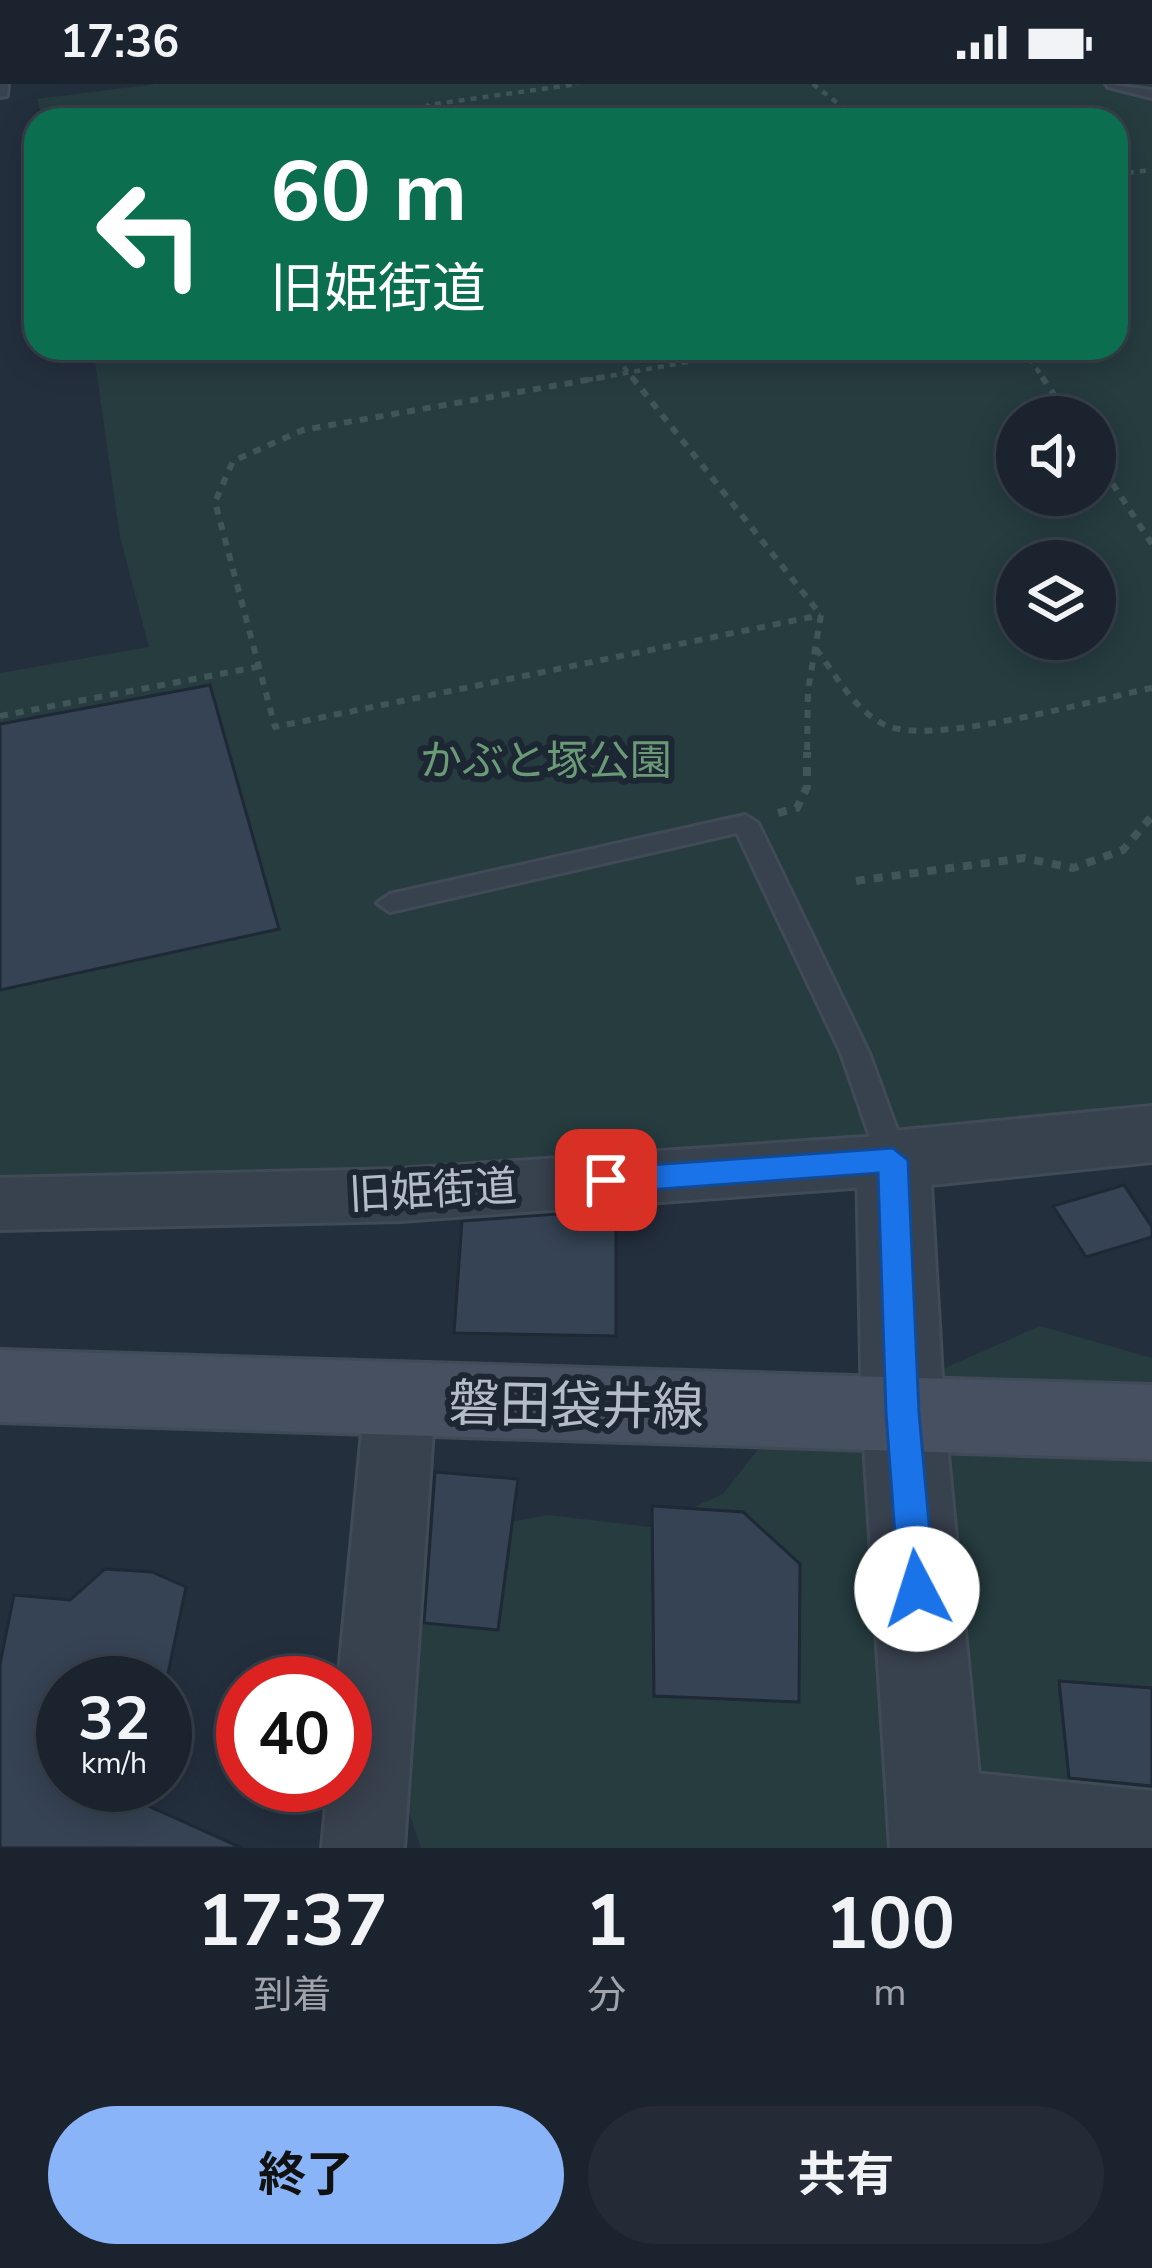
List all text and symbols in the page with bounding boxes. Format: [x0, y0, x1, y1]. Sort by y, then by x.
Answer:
text: 17:36 [60, 12, 179, 73]
text: 60 m [270, 135, 467, 250]
icon: left [72, 156, 228, 312]
text: 旧姫街道 [270, 252, 486, 326]
map controls [996, 396, 1116, 660]
button: sound [996, 396, 1116, 516]
button: layers [996, 540, 1116, 660]
park label: かぶと塚公園 [420, 733, 672, 790]
pin [555, 1129, 657, 1231]
icon: arrive [573, 1147, 639, 1213]
street label: 旧姫街道 [348, 1158, 518, 1224]
street label: 磐田袋井線 [448, 1369, 704, 1443]
position arrow [854, 1526, 980, 1652]
speed limit sign: 40 [216, 1656, 372, 1812]
text: 32 [78, 1678, 150, 1760]
text: km/h [81, 1743, 147, 1784]
text: 17:37 [197, 1872, 388, 1970]
text: 1 [585, 1872, 628, 1970]
text: 100 [825, 1875, 955, 1973]
text: m [873, 1966, 907, 2019]
text: 到着 [253, 1969, 331, 2022]
text: 分 [587, 1969, 626, 2022]
button: 終了 [48, 2106, 564, 2244]
button: 共有 [588, 2106, 1104, 2244]

